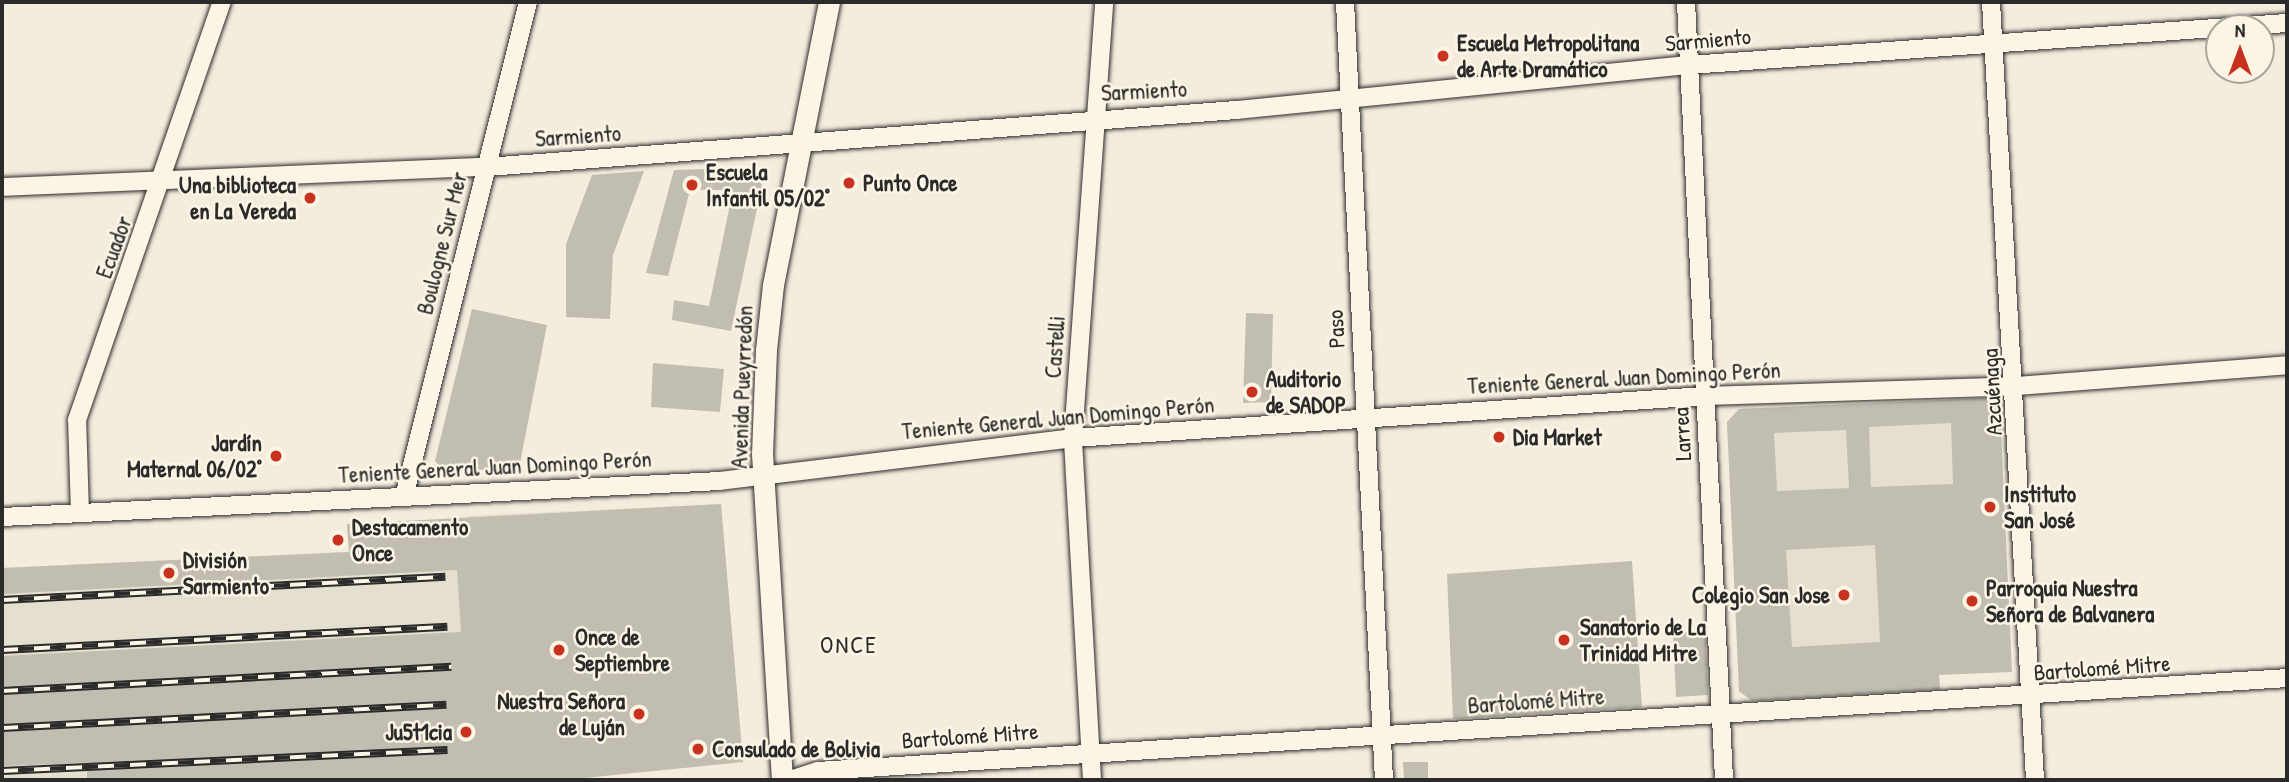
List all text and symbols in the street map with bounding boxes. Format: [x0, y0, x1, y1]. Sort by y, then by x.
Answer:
north arrow [2205, 14, 2275, 84]
text: N [2235, 17, 2245, 43]
street label: Sarmiento [1664, 23, 1752, 57]
place label: Escuela Metropolitana de Arte Dramático [1457, 29, 1639, 83]
marker: Escuela Metropolitana de Arte Dramático [1435, 48, 1451, 64]
street label: Sarmiento [1100, 75, 1188, 107]
street label: Sarmiento [534, 119, 622, 153]
place label: Escuela Infantil 05/02° [706, 158, 830, 212]
street label: Boulogne Sur Mer [411, 169, 473, 317]
place label: Punto Once [863, 169, 957, 197]
place label: Una biblioteca en La Vereda [179, 171, 296, 225]
marker: Punto Once [841, 175, 857, 191]
marker: Escuela Infantil 05/02° [684, 177, 700, 193]
marker: Una biblioteca en La Vereda [302, 190, 318, 206]
street label: Ecuador [90, 212, 138, 282]
street label: Avenida Pueyrredón [725, 305, 759, 469]
street label: Paso [1321, 309, 1351, 349]
street label: Castelli [1039, 315, 1071, 379]
street label: Azcuénaga [1976, 348, 2008, 436]
street label: Teniente General Juan Domingo Perón [1467, 356, 1781, 400]
place label: Auditorio de SADOP [1266, 365, 1346, 419]
marker: Auditorio de SADOP [1244, 384, 1260, 400]
street label: Teniente General Juan Domingo Perón [901, 391, 1215, 445]
street label: Larrea [1667, 407, 1697, 461]
place label: Dia Market [1513, 423, 1602, 451]
place label: Jardín Maternal 06/02° [127, 429, 262, 483]
marker: Dia Market [1491, 429, 1507, 445]
street label: Teniente General Juan Domingo Perón [338, 445, 652, 489]
marker: Jardín Maternal 06/02° [268, 448, 284, 464]
place label: Instituto San José [2004, 480, 2076, 534]
marker: Instituto San José [1982, 499, 1998, 515]
place label: Destacamento Once [352, 513, 468, 567]
marker: Destacamento Once [330, 532, 346, 548]
place label: División Sarmiento [183, 546, 269, 600]
marker: División Sarmiento [161, 565, 177, 581]
place label: Parroquia Nuestra Señora de Balvanera [1986, 574, 2154, 628]
place label: Colegio San Jose [1692, 581, 1830, 609]
marker: Colegio San Jose [1836, 587, 1852, 603]
marker: Parroquia Nuestra Señora de Balvanera [1964, 593, 1980, 609]
place label: Sanatorio de La Trinidad Mitre [1580, 613, 1706, 667]
place label: Once de Septiembre [575, 623, 670, 677]
marker: Sanatorio de La Trinidad Mitre [1554, 630, 1574, 650]
district label: ONCE [821, 631, 877, 659]
marker: Once de Septiembre [549, 640, 569, 660]
street label: Bartolomé Mitre [2033, 649, 2171, 687]
street label: Bartolomé Mitre [1467, 682, 1605, 720]
place label: Nuestra Señora de Luján [497, 687, 625, 741]
marker: Nuestra Señora de Luján [631, 706, 647, 722]
street label: Bartolomé Mitre [901, 717, 1039, 755]
place label: Ju5t1cia [385, 718, 452, 746]
marker: Ju5t1cia [458, 724, 474, 740]
place label: Consulado de Bolivia [712, 735, 880, 763]
marker: Consulado de Bolivia [690, 741, 706, 757]

